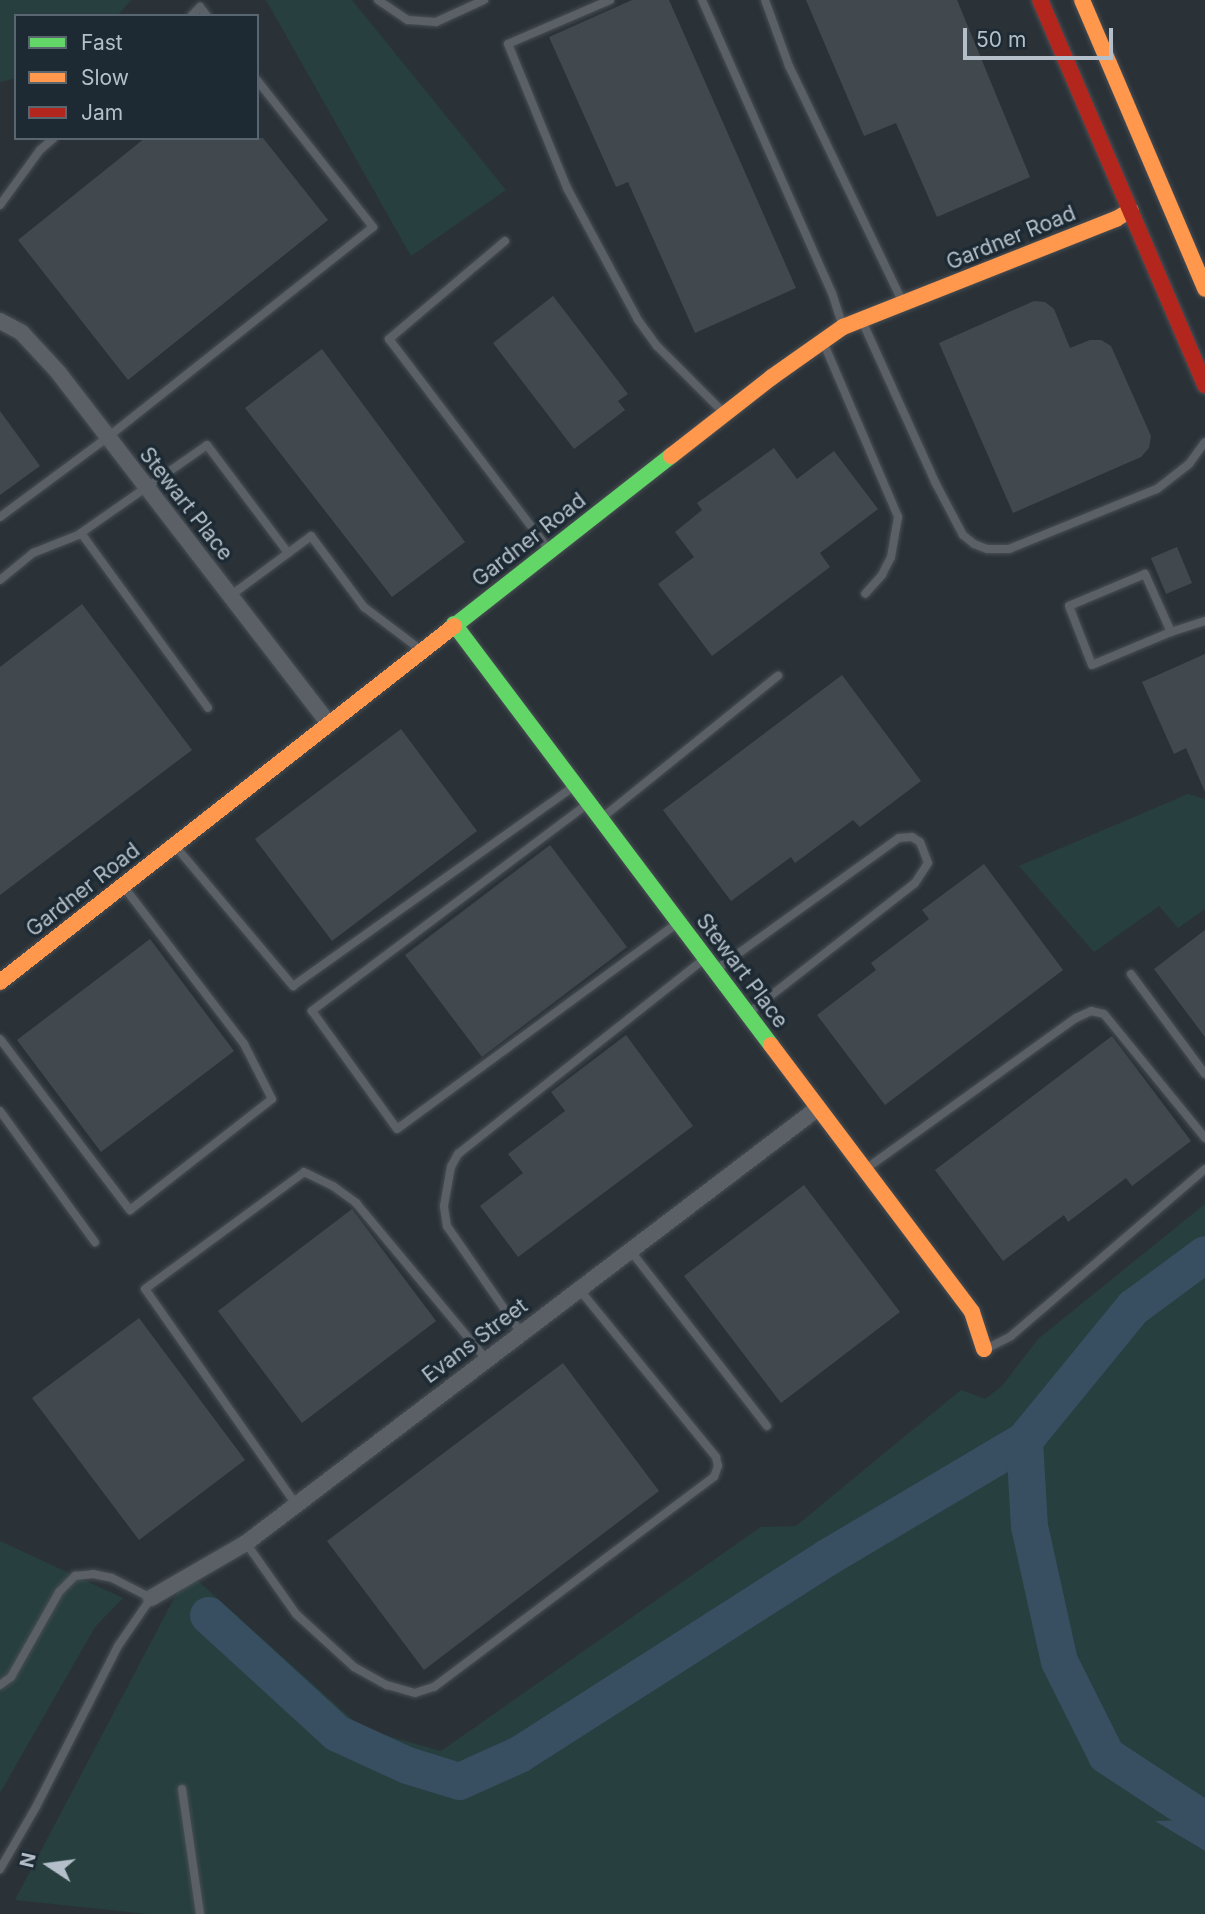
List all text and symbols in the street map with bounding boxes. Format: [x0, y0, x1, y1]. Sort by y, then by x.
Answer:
legend [14, 14, 259, 140]
scale bar [967, 14, 1118, 58]
text: 50 m [976, 27, 1026, 52]
text: Fast [81, 30, 123, 55]
text: Slow [81, 65, 129, 90]
text: Jam [81, 100, 123, 125]
street label: Gardner Road [943, 201, 1079, 275]
street label: Stewart Place [134, 442, 238, 566]
street label: Gardner Road [467, 488, 591, 592]
street label: Gardner Road [21, 838, 145, 942]
street label: Stewart Place [691, 909, 793, 1033]
street label: Evans Street [418, 1293, 532, 1389]
north arrow [14, 1830, 84, 1900]
text: N [15, 1851, 41, 1870]

